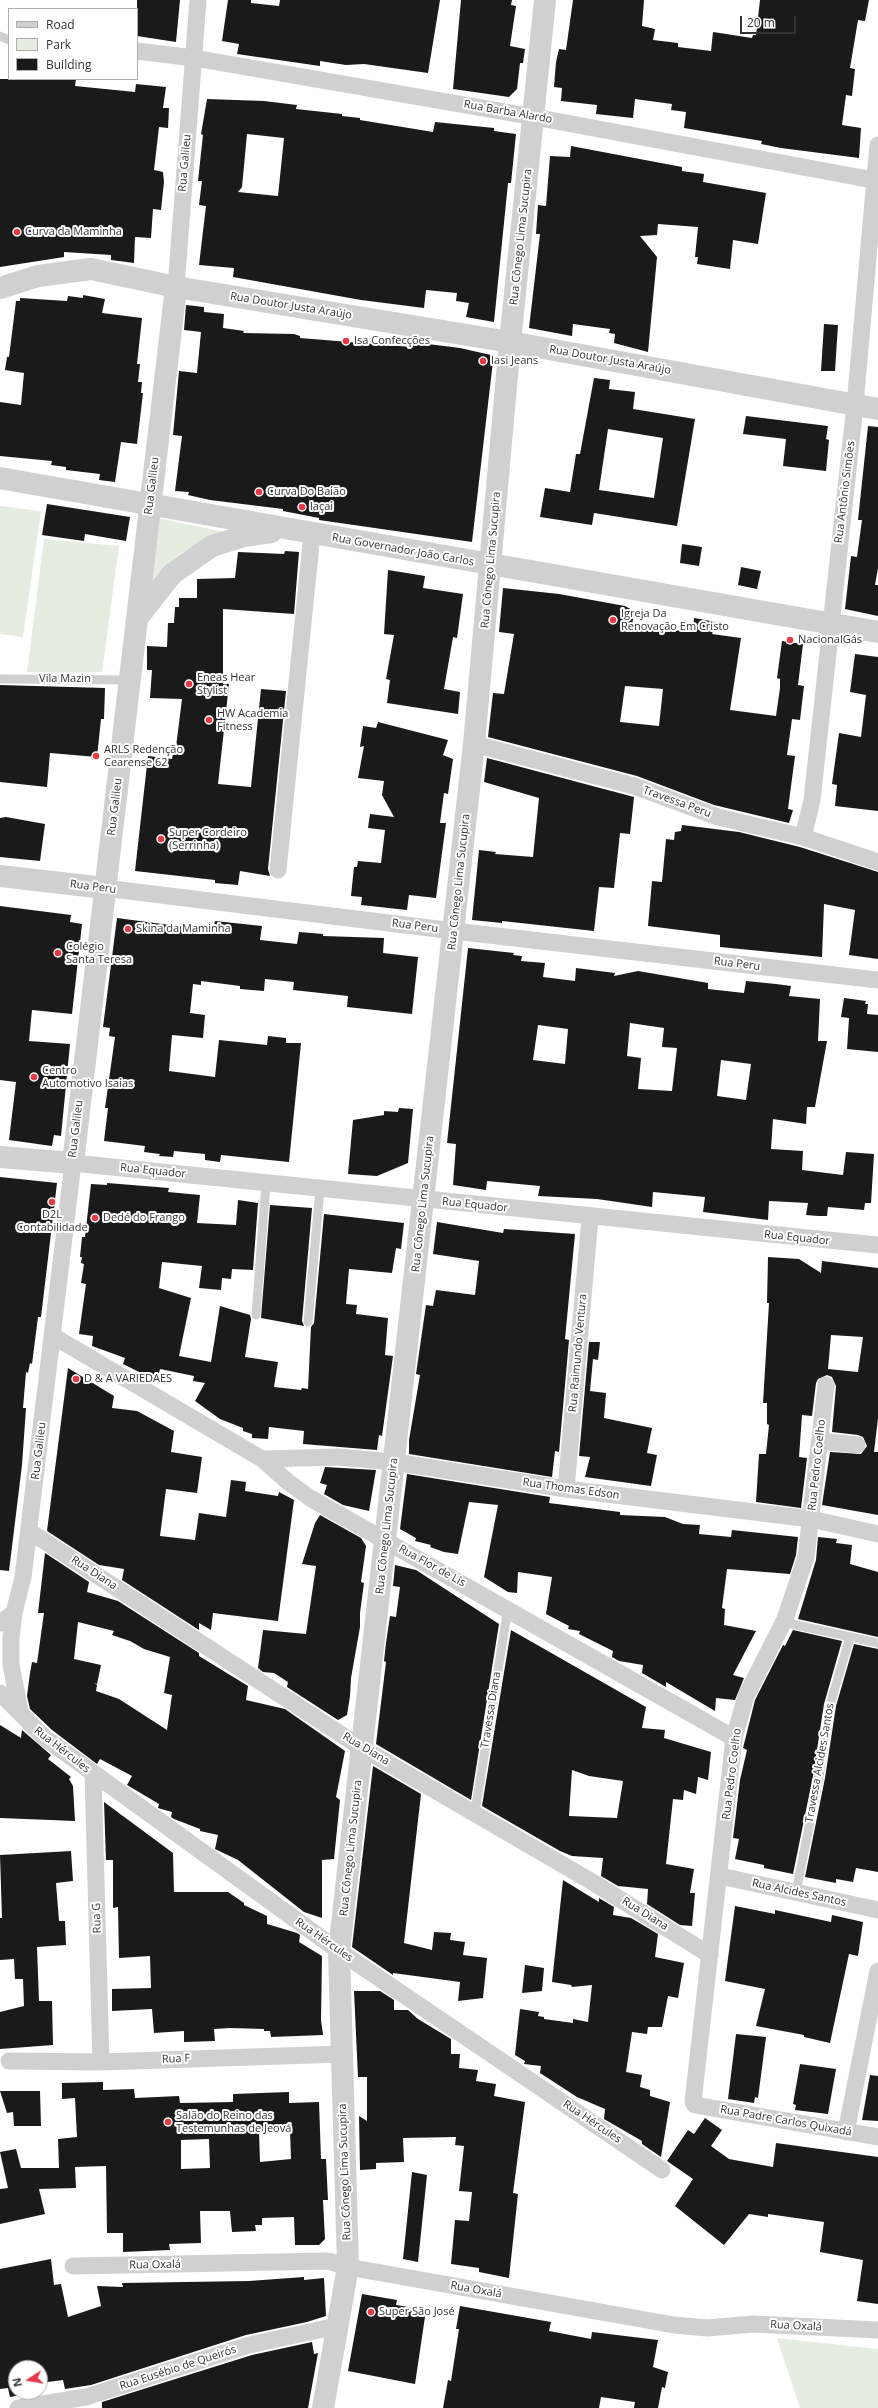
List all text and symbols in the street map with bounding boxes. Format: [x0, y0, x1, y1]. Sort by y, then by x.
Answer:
legend [8, 8, 138, 80]
scale bar [742, 8, 798, 34]
text: 20 m [747, 14, 775, 31]
text: Road [46, 16, 75, 33]
text: Park [46, 36, 71, 53]
text: Building [46, 56, 91, 73]
street label: Rua Barba Alardo [463, 98, 553, 126]
street label: Rua Galileu [176, 134, 194, 192]
street label: Rua Cônego Lima Sucupira [507, 168, 535, 306]
place label: Curva da Maminha [25, 225, 122, 239]
marker: Curva da Maminha [12, 227, 22, 237]
street label: Rua Doutor Justa Araújo [229, 290, 353, 322]
place label: Isa Confecções [354, 334, 430, 348]
marker: Isa Confecções [341, 336, 351, 346]
street label: Rua Doutor Justa Araújo [548, 343, 672, 377]
place label: Iasi Jeans [491, 354, 538, 368]
marker: Iasi Jeans [478, 356, 488, 366]
street label: Rua Antônio Simões [832, 440, 858, 544]
street label: Rua Galileu [142, 456, 162, 516]
place label: Curva Do Baião [267, 485, 346, 499]
marker: Curva Do Baião [254, 487, 264, 497]
street label: Rua Cônego Lima Sucupira [478, 491, 504, 629]
place label: laçai [310, 500, 333, 514]
marker: laçai [297, 502, 307, 512]
street label: Rua Governador João Carlos [331, 531, 475, 569]
place label: Igreja Da Renovação Em Cristo [621, 607, 729, 633]
marker: Igreja Da Renovação Em Cristo [608, 615, 618, 625]
place label: NacionalGás [798, 633, 862, 647]
marker: NacionalGás [785, 635, 795, 645]
place label: Eneas Hear Stylist [197, 671, 255, 697]
street label: Vila Mazin [39, 672, 91, 686]
marker: Eneas Hear Stylist [184, 679, 194, 689]
place label: HW Academia Fitness [217, 707, 288, 733]
marker: HW Academia Fitness [204, 715, 214, 725]
place label: ARLS Redenção Cearense 62 [104, 743, 183, 769]
marker: ARLS Redenção Cearense 62 [91, 751, 101, 761]
street label: Rua Galileu [105, 777, 125, 837]
street label: Travessa Peru [641, 784, 713, 820]
street label: Rua Cônego Lima Sucupira [445, 813, 473, 951]
place label: Super Cordeiro (Serrinha) [169, 826, 247, 852]
marker: Super Cordeiro (Serrinha) [156, 834, 166, 844]
street label: Rua Peru [69, 878, 117, 896]
street label: Rua Peru [391, 917, 439, 935]
place label: Skina da Maminha [136, 922, 231, 936]
marker: Skina da Maminha [123, 924, 133, 934]
place label: Colégio Santa Teresa [66, 940, 132, 966]
marker: Colégio Santa Teresa [53, 948, 63, 958]
street label: Rua Peru [713, 955, 761, 973]
place label: Centro Automotivo Isaias [42, 1064, 133, 1090]
marker: Centro Automotivo Isaias [29, 1072, 39, 1082]
street label: Rua Galileu [66, 1099, 86, 1159]
street label: Rua Cônego Lima Sucupira [409, 1135, 437, 1273]
street label: Rua Equador [119, 1161, 187, 1181]
street label: Rua Equador [441, 1195, 509, 1215]
marker: D2L Contabilidade [47, 1197, 57, 1207]
place label: D2L Contabilidade [16, 1208, 88, 1234]
place label: Dedé do Frango [103, 1211, 185, 1225]
marker: Dedé do Frango [90, 1213, 100, 1223]
street label: Rua Equador [763, 1228, 831, 1248]
street label: Rua Raimundo Ventura [566, 1293, 590, 1413]
place label: D & A VARIEDAES [84, 1372, 172, 1386]
marker: D & A VARIEDAES [71, 1374, 81, 1384]
street label: Rua Pedro Coelho [806, 1419, 828, 1511]
street label: Rua Galileu [29, 1421, 49, 1481]
street label: Rua Cônego Lima Sucupira [373, 1457, 401, 1595]
street label: Rua Thomas Edson [522, 1476, 620, 1502]
street label: Rua Flor de Lis [396, 1542, 468, 1590]
street label: Rua Diana [69, 1553, 119, 1593]
street label: Travessa Diana [478, 1671, 504, 1749]
street label: Travessa Alcides Santos [803, 1702, 837, 1824]
street label: Rua Hércules [31, 1724, 93, 1776]
street label: Rua Pedro Coelho [720, 1728, 744, 1820]
street label: Rua Diana [340, 1730, 392, 1768]
street label: Rua Cônego Lima Sucupira [337, 1779, 365, 1917]
street label: Rua Alcides Santos [751, 1877, 847, 1909]
street label: Rua Diana [619, 1895, 671, 1933]
street label: Rua G [90, 1903, 104, 1933]
street label: Rua Hércules [293, 1915, 355, 1965]
street label: Rua F [162, 2052, 190, 2066]
street label: Rua Hércules [560, 2098, 624, 2146]
street label: Rua Cônego Lima Sucupira [336, 2103, 354, 2241]
street label: Rua Padre Carlos Quixadá [719, 2103, 853, 2139]
place label: Salão do Reino das Testemunhas de Jeová [176, 2109, 291, 2135]
marker: Salão do Reino das Testemunhas de Jeová [163, 2117, 173, 2127]
street label: Rua Oxalá [129, 2258, 181, 2272]
street label: Rua Oxalá [449, 2279, 503, 2301]
place label: Super São José [379, 2305, 455, 2319]
marker: Super São José [366, 2307, 376, 2317]
street label: Rua Oxalá [770, 2318, 822, 2334]
street label: Rua Eusébio de Queirós [118, 2343, 238, 2393]
north arrow [8, 2360, 48, 2400]
text: N [8, 2376, 25, 2388]

